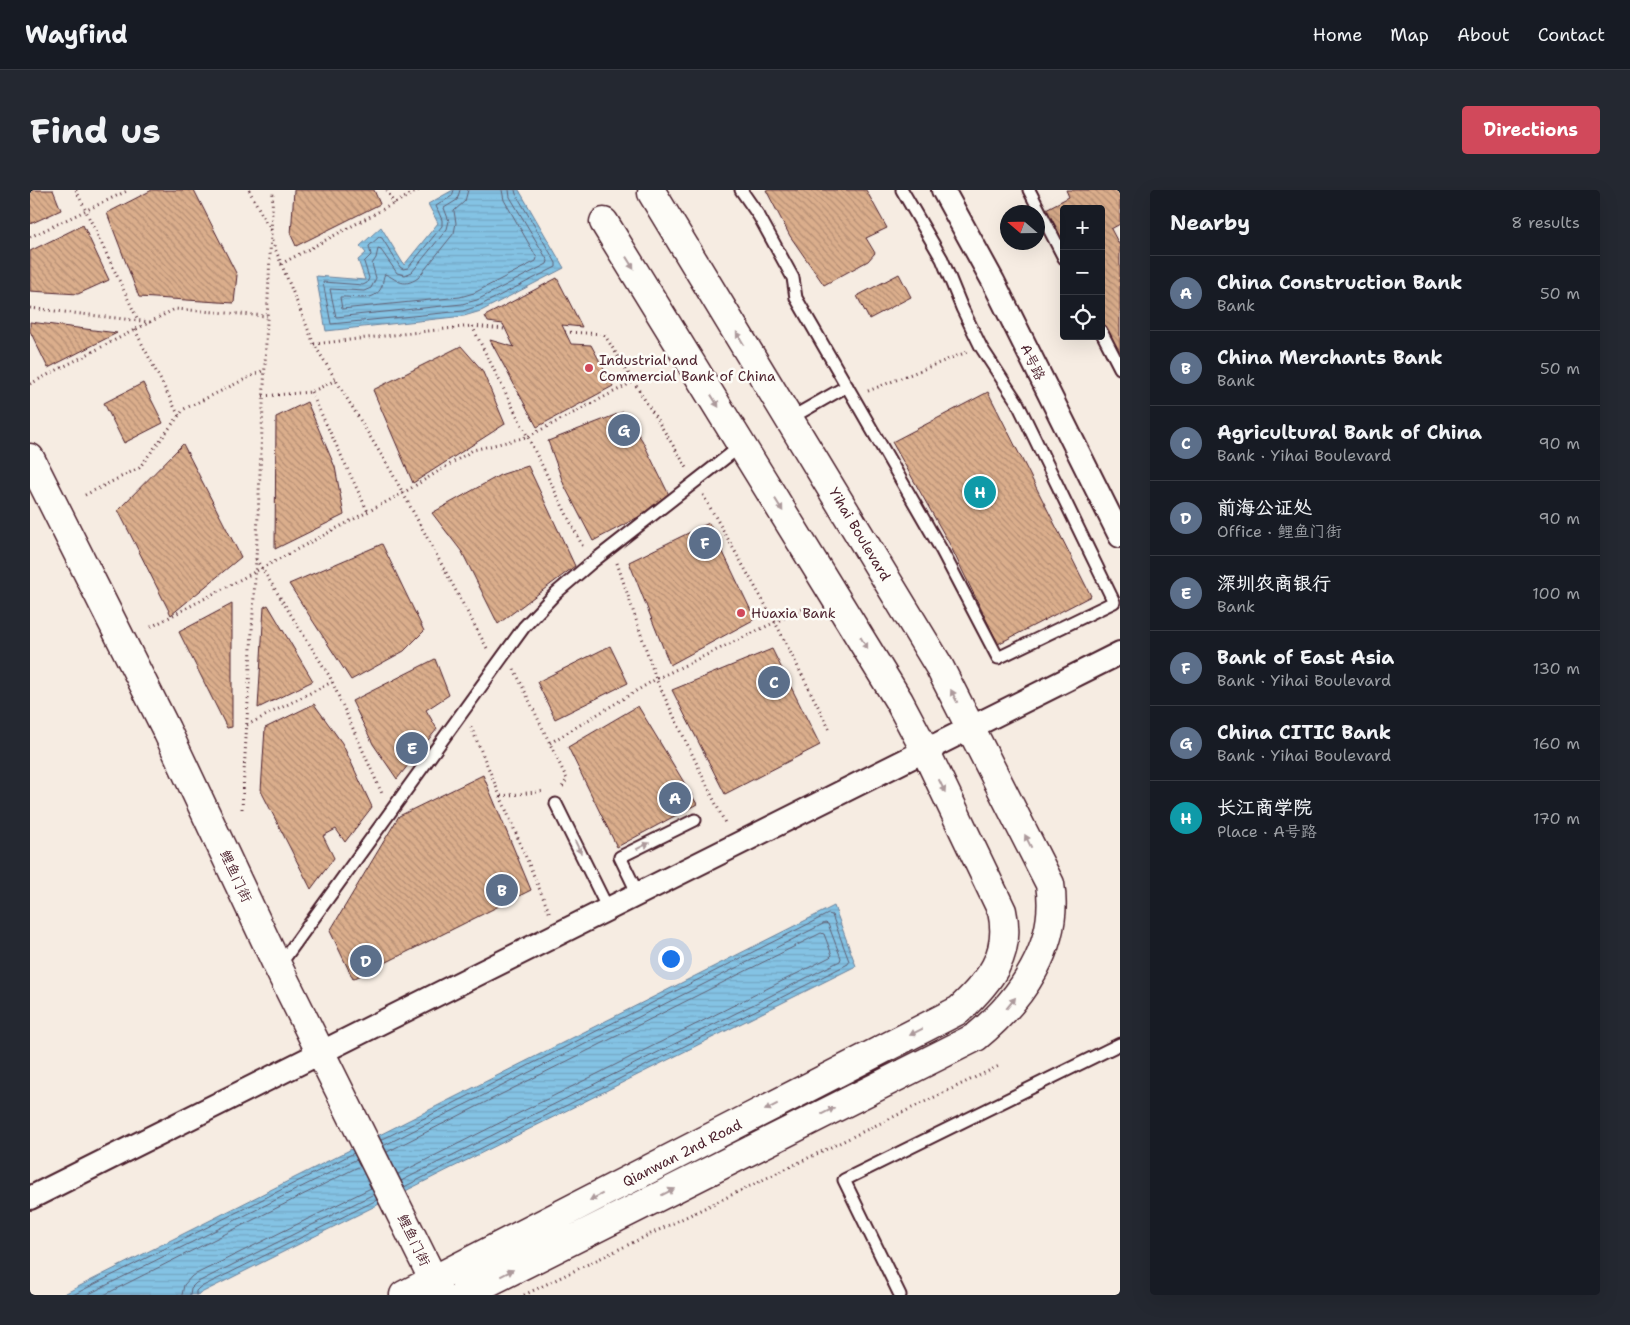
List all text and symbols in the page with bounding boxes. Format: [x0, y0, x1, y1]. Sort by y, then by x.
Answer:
text: Wayfind [25, 19, 128, 51]
text: Home [1313, 23, 1362, 47]
text: Map [1390, 23, 1429, 47]
text: About [1457, 23, 1510, 47]
text: Contact [1538, 23, 1605, 47]
button: Directions [1462, 106, 1600, 154]
text: Find us [30, 107, 161, 154]
north arrow [1000, 205, 1045, 250]
map controls [1060, 205, 1105, 340]
button: + [1060, 205, 1105, 250]
text: Nearby [1170, 209, 1250, 237]
text: 8 results [1511, 212, 1580, 233]
button: − [1060, 250, 1105, 295]
one-way arrow [625, 257, 634, 270]
text: China Construction Bank [1217, 270, 1462, 295]
text: A [1180, 283, 1192, 304]
text: 50 m [1540, 283, 1580, 304]
button: locate [1060, 295, 1105, 340]
text: Bank [1217, 295, 1255, 316]
one-way arrow [736, 331, 745, 344]
street label: A号路 [1017, 341, 1049, 383]
text: China Merchants Bank [1217, 345, 1443, 370]
place label: Industrial and Commercial Bank of China [599, 351, 776, 385]
text: B [1181, 358, 1191, 379]
text: 50 m [1540, 358, 1580, 379]
marker: Industrial and Commercial Bank of China [583, 362, 595, 374]
text: Bank [1217, 370, 1255, 391]
one-way arrow [711, 395, 720, 408]
pin: G [608, 411, 640, 449]
text: Agricultural Bank of China [1217, 420, 1482, 445]
text: C [1181, 433, 1191, 454]
text: 90 m [1539, 433, 1580, 454]
text: Bank · Yihai Boulevard [1217, 445, 1391, 466]
pin: H [964, 473, 996, 511]
street label: Yihai Boulevard [825, 484, 895, 584]
text: 前海公证处 [1217, 495, 1312, 520]
one-way arrow [774, 498, 784, 511]
text: D [1180, 508, 1192, 529]
text: 90 m [1539, 508, 1580, 529]
text: Office · 鲤鱼门街 [1217, 521, 1341, 542]
pin: F [689, 524, 721, 562]
text: 深圳农商银行 [1217, 571, 1331, 596]
text: E [1181, 583, 1191, 604]
text: 100 m [1532, 583, 1580, 604]
text: Bank [1217, 596, 1255, 617]
place label: Huaxia Bank [751, 604, 836, 622]
marker: Huaxia Bank [735, 607, 747, 619]
one-way arrow [860, 636, 869, 650]
text: Bank of East Asia [1217, 645, 1394, 670]
text: F [1181, 658, 1191, 679]
text: 130 m [1533, 658, 1580, 679]
pin: C [758, 663, 790, 701]
text: Bank · Yihai Boulevard [1217, 670, 1391, 691]
one-way arrow [950, 689, 958, 703]
text: China CITIC Bank [1217, 720, 1391, 745]
pin: E [396, 729, 428, 767]
text: G [1180, 733, 1192, 754]
text: 160 m [1533, 733, 1580, 754]
text: Bank · Yihai Boulevard [1217, 745, 1391, 766]
one-way arrow [938, 778, 946, 793]
pin: A [659, 779, 691, 817]
text: 长江商学院 [1217, 795, 1312, 820]
text: H [1180, 808, 1192, 829]
text: 170 m [1533, 808, 1580, 829]
text: Place · A号路 [1217, 821, 1317, 842]
one-way arrow [1024, 834, 1032, 848]
one-way arrow [574, 840, 582, 854]
one-way arrow [636, 842, 650, 850]
street label: 鲤鱼门街 [216, 847, 256, 905]
pin: B [486, 871, 518, 909]
pin: D [350, 942, 382, 980]
your location [658, 946, 684, 972]
one-way arrow [1005, 997, 1016, 1010]
one-way arrow [909, 1028, 923, 1036]
one-way arrow [764, 1103, 778, 1111]
one-way arrow [821, 1107, 835, 1115]
street label: Qianwan 2nd Road [619, 1115, 745, 1191]
one-way arrow [660, 1188, 675, 1196]
one-way arrow [588, 1193, 603, 1201]
street label: 鲤鱼门街 [394, 1211, 434, 1269]
one-way arrow [500, 1269, 514, 1277]

